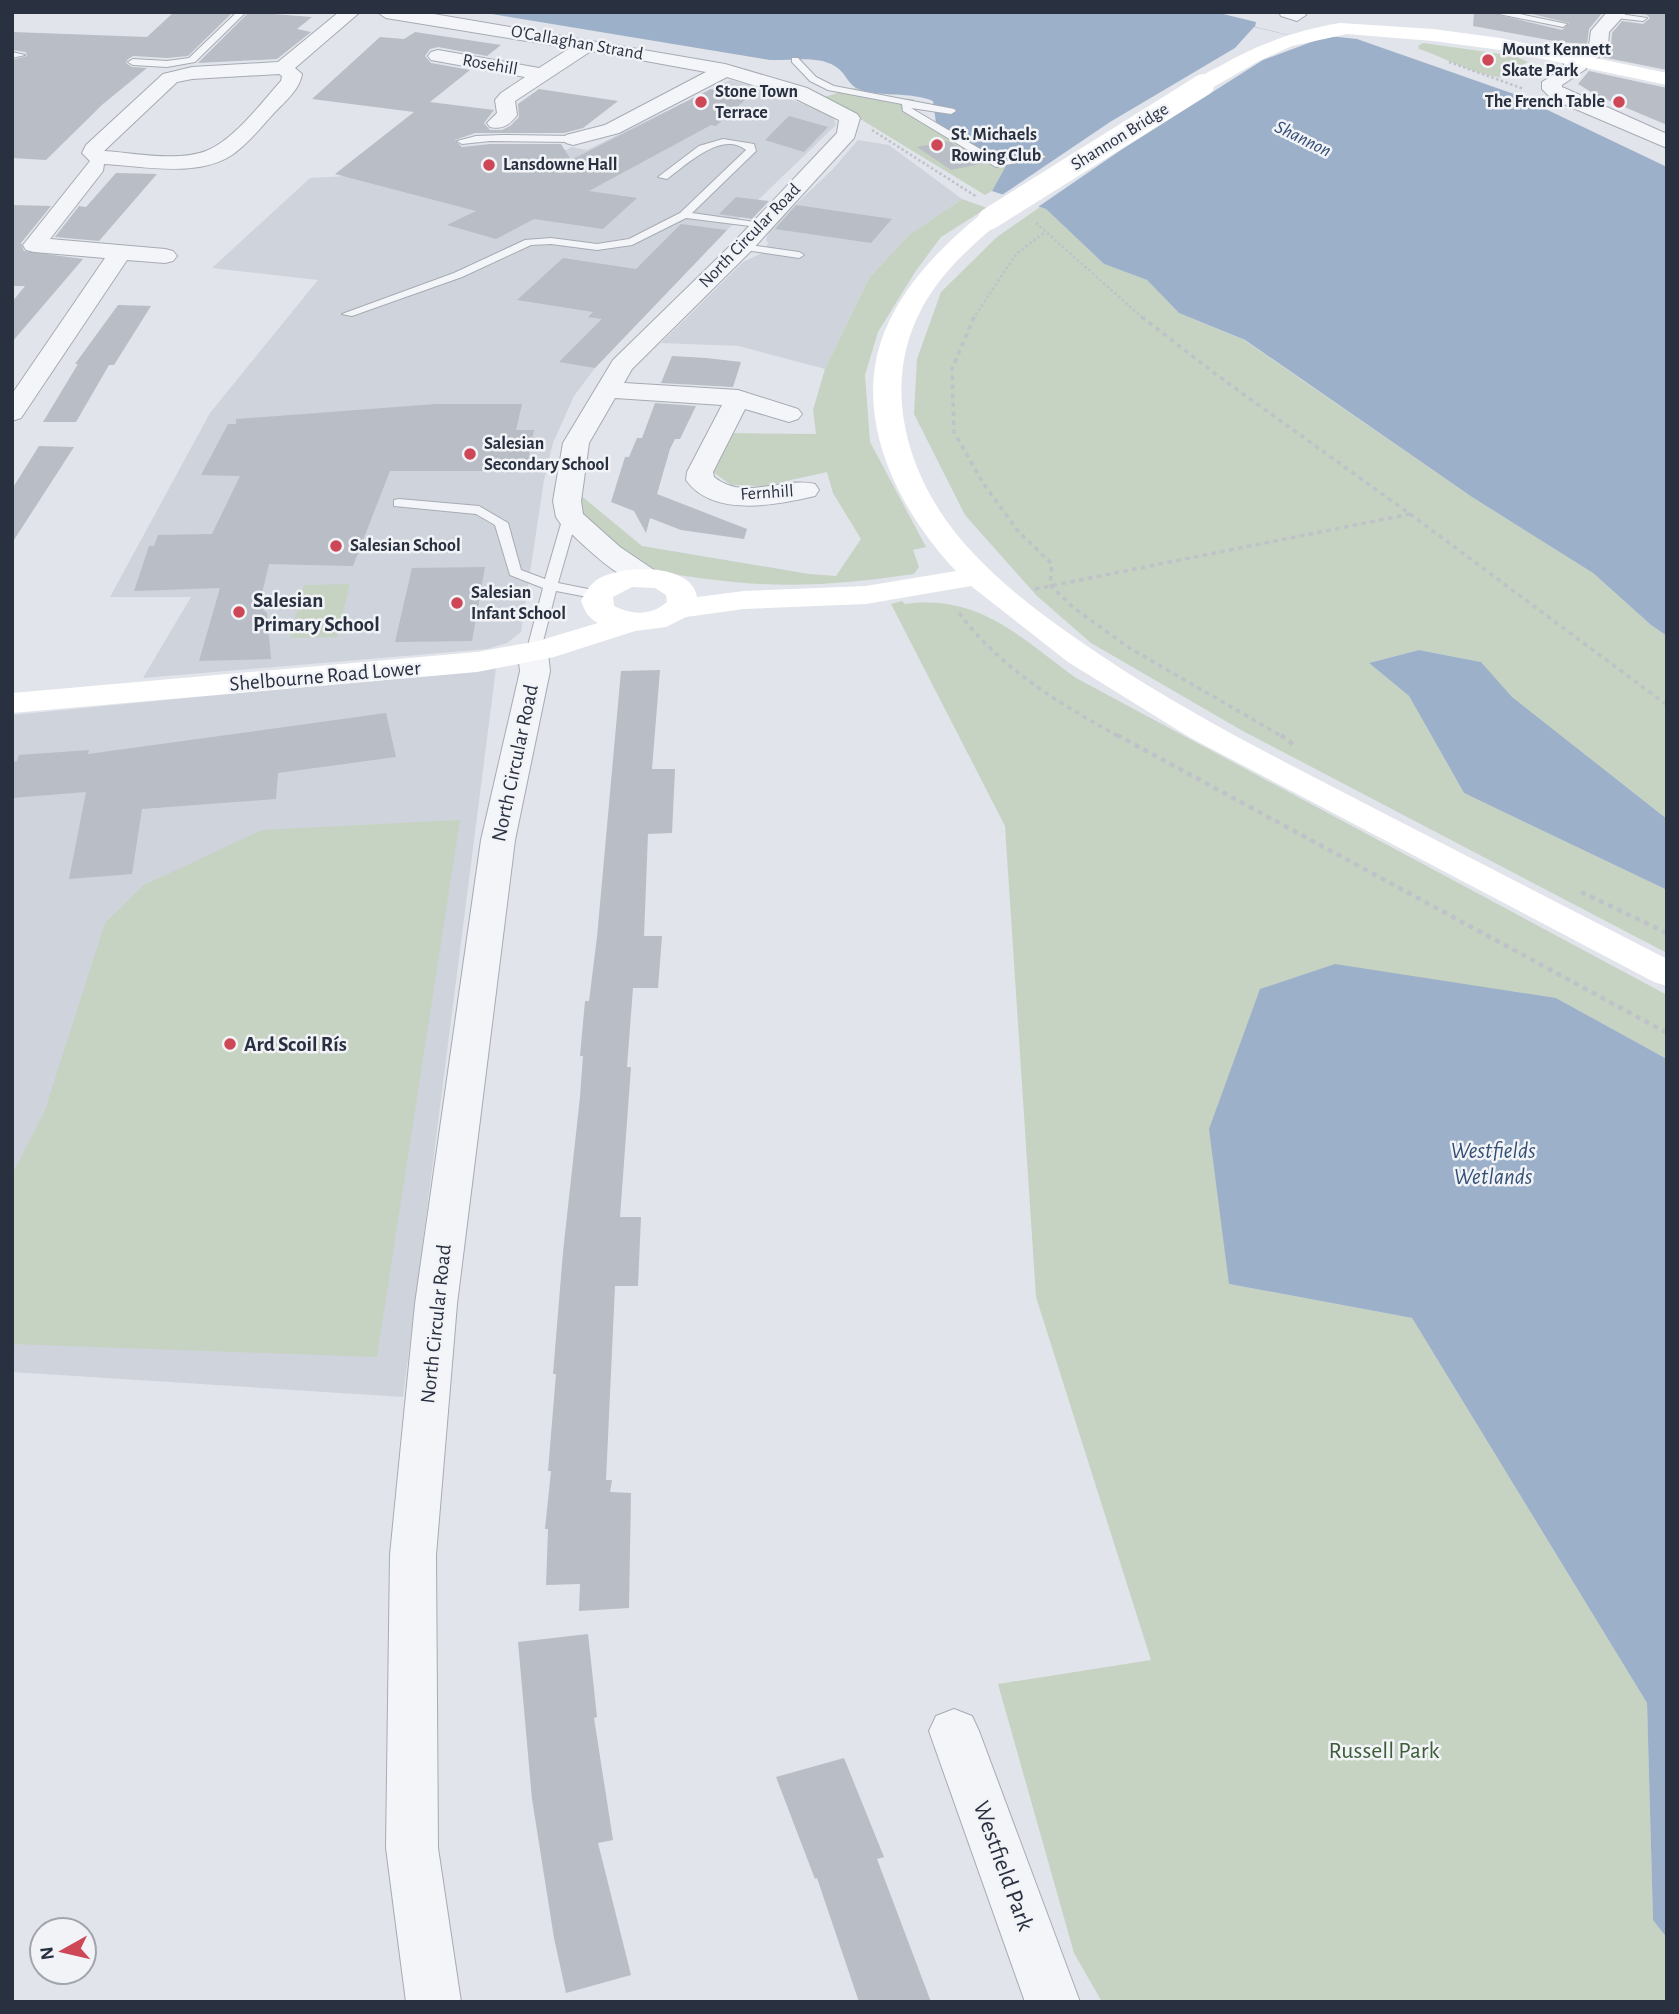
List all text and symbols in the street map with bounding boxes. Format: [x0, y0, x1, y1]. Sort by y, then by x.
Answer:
street label: O'Callaghan Strand [510, 23, 644, 63]
place label: Mount Kennett Skate Park [1502, 41, 1611, 80]
street label: Rosehill [461, 51, 519, 79]
marker: Mount Kennett Skate Park [1480, 52, 1496, 68]
place label: Stone Town Terrace [715, 83, 798, 122]
place label: The French Table [1485, 93, 1605, 111]
marker: Stone Town Terrace [693, 94, 709, 110]
marker: The French Table [1611, 94, 1627, 110]
street label: Shannon Bridge [1068, 100, 1172, 174]
water label: Shannon [1272, 117, 1334, 161]
place label: St. Michaels Rowing Club [951, 126, 1041, 165]
marker: St. Michaels Rowing Club [929, 137, 945, 153]
place label: Lansdowne Hall [503, 156, 618, 174]
marker: Lansdowne Hall [481, 157, 497, 173]
street label: North Circular Road [696, 180, 804, 292]
place label: Salesian Secondary School [484, 435, 609, 474]
marker: Salesian Secondary School [462, 446, 478, 462]
street label: Fernhill [740, 482, 794, 504]
place label: Salesian School [350, 537, 461, 555]
marker: Salesian School [328, 538, 344, 554]
place label: Salesian Infant School [471, 584, 566, 623]
place label: Salesian Primary School [253, 590, 380, 635]
marker: Salesian Infant School [449, 595, 465, 611]
marker: Salesian Primary School [231, 604, 247, 620]
street label: Shelbourne Road Lower [229, 657, 422, 695]
street label: North Circular Road [488, 682, 542, 844]
place label: Ard Scoil Rís [244, 1034, 347, 1055]
marker: Ard Scoil Rís [222, 1036, 238, 1052]
water label: Westfields Wetlands [1451, 1140, 1536, 1189]
street label: North Circular Road [417, 1243, 455, 1405]
park label: Russell Park [1328, 1739, 1440, 1763]
street label: Westfield Park [968, 1798, 1038, 1934]
north arrow [28, 1916, 98, 1986]
text: N [37, 1945, 58, 1961]

